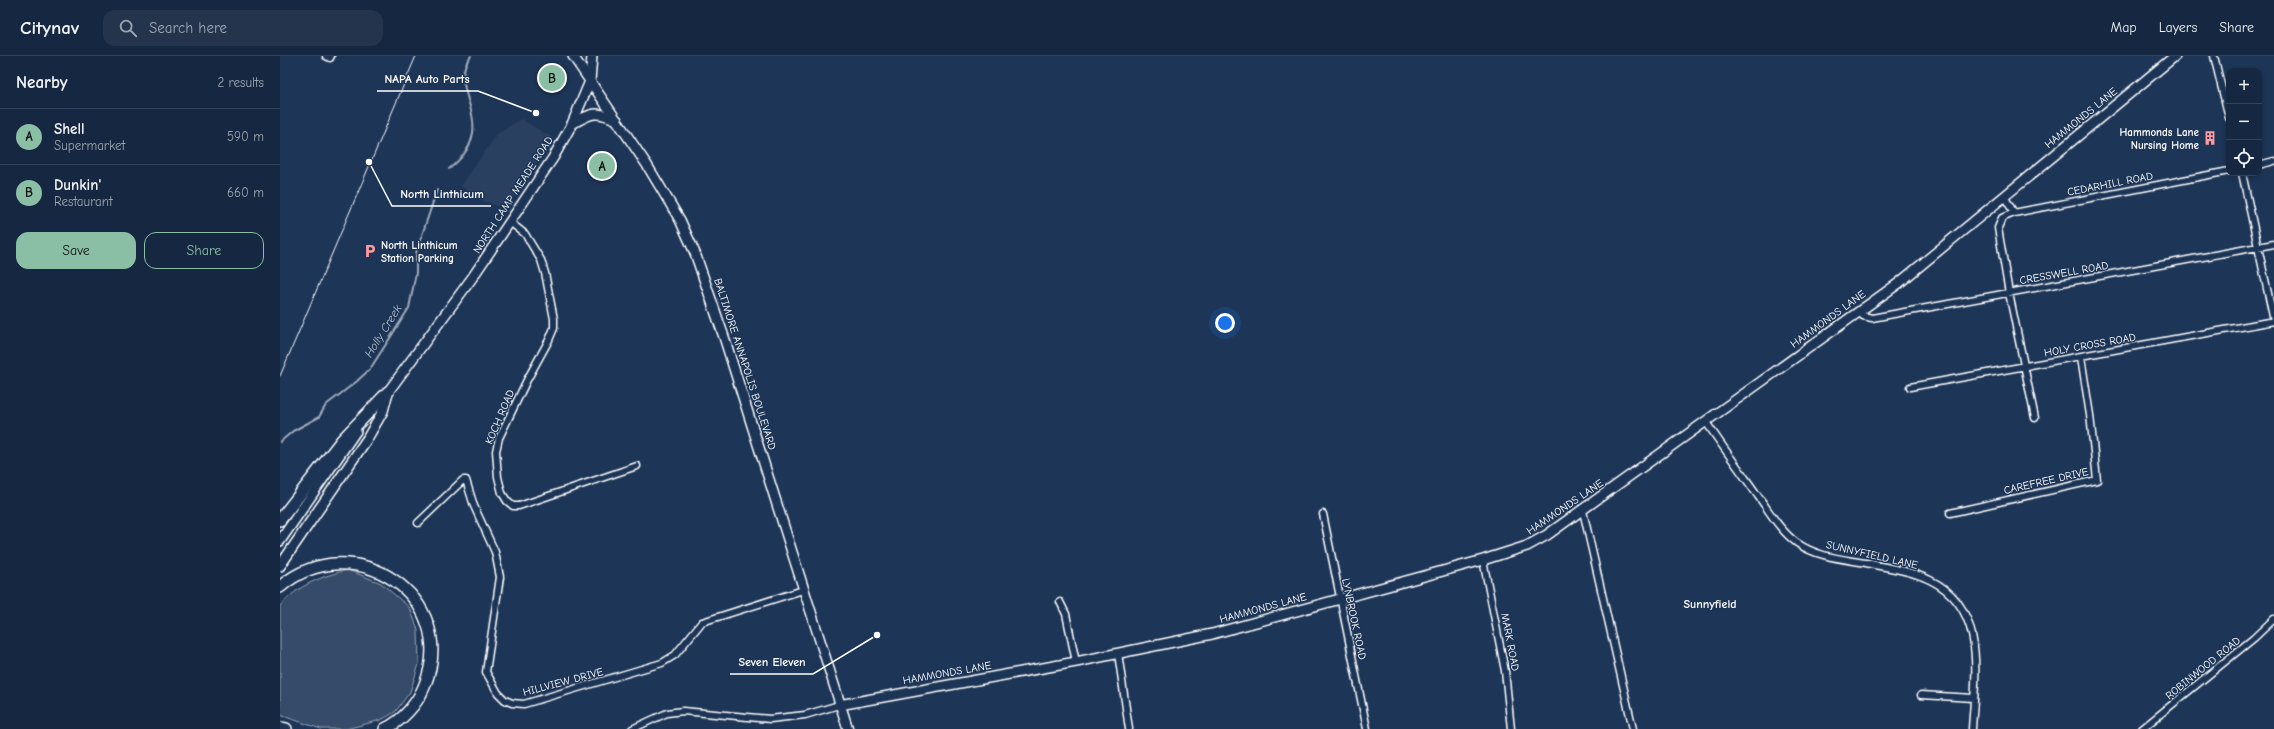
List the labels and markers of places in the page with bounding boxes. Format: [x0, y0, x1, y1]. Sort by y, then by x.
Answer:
pin: B [539, 63, 565, 93]
callout: NAPA Auto Parts [377, 67, 478, 91]
place label: Hammonds Lane Nursing Home [2119, 126, 2200, 152]
building icon: Hammonds Lane Nursing Home [2202, 130, 2218, 146]
pin: A [589, 151, 615, 181]
callout: North Linthicum [392, 182, 491, 206]
place label: North Linthicum Station Parking [381, 239, 458, 265]
parking icon: North Linthicum Station Parking [362, 243, 378, 259]
callout: Seven Eleven [730, 650, 813, 674]

